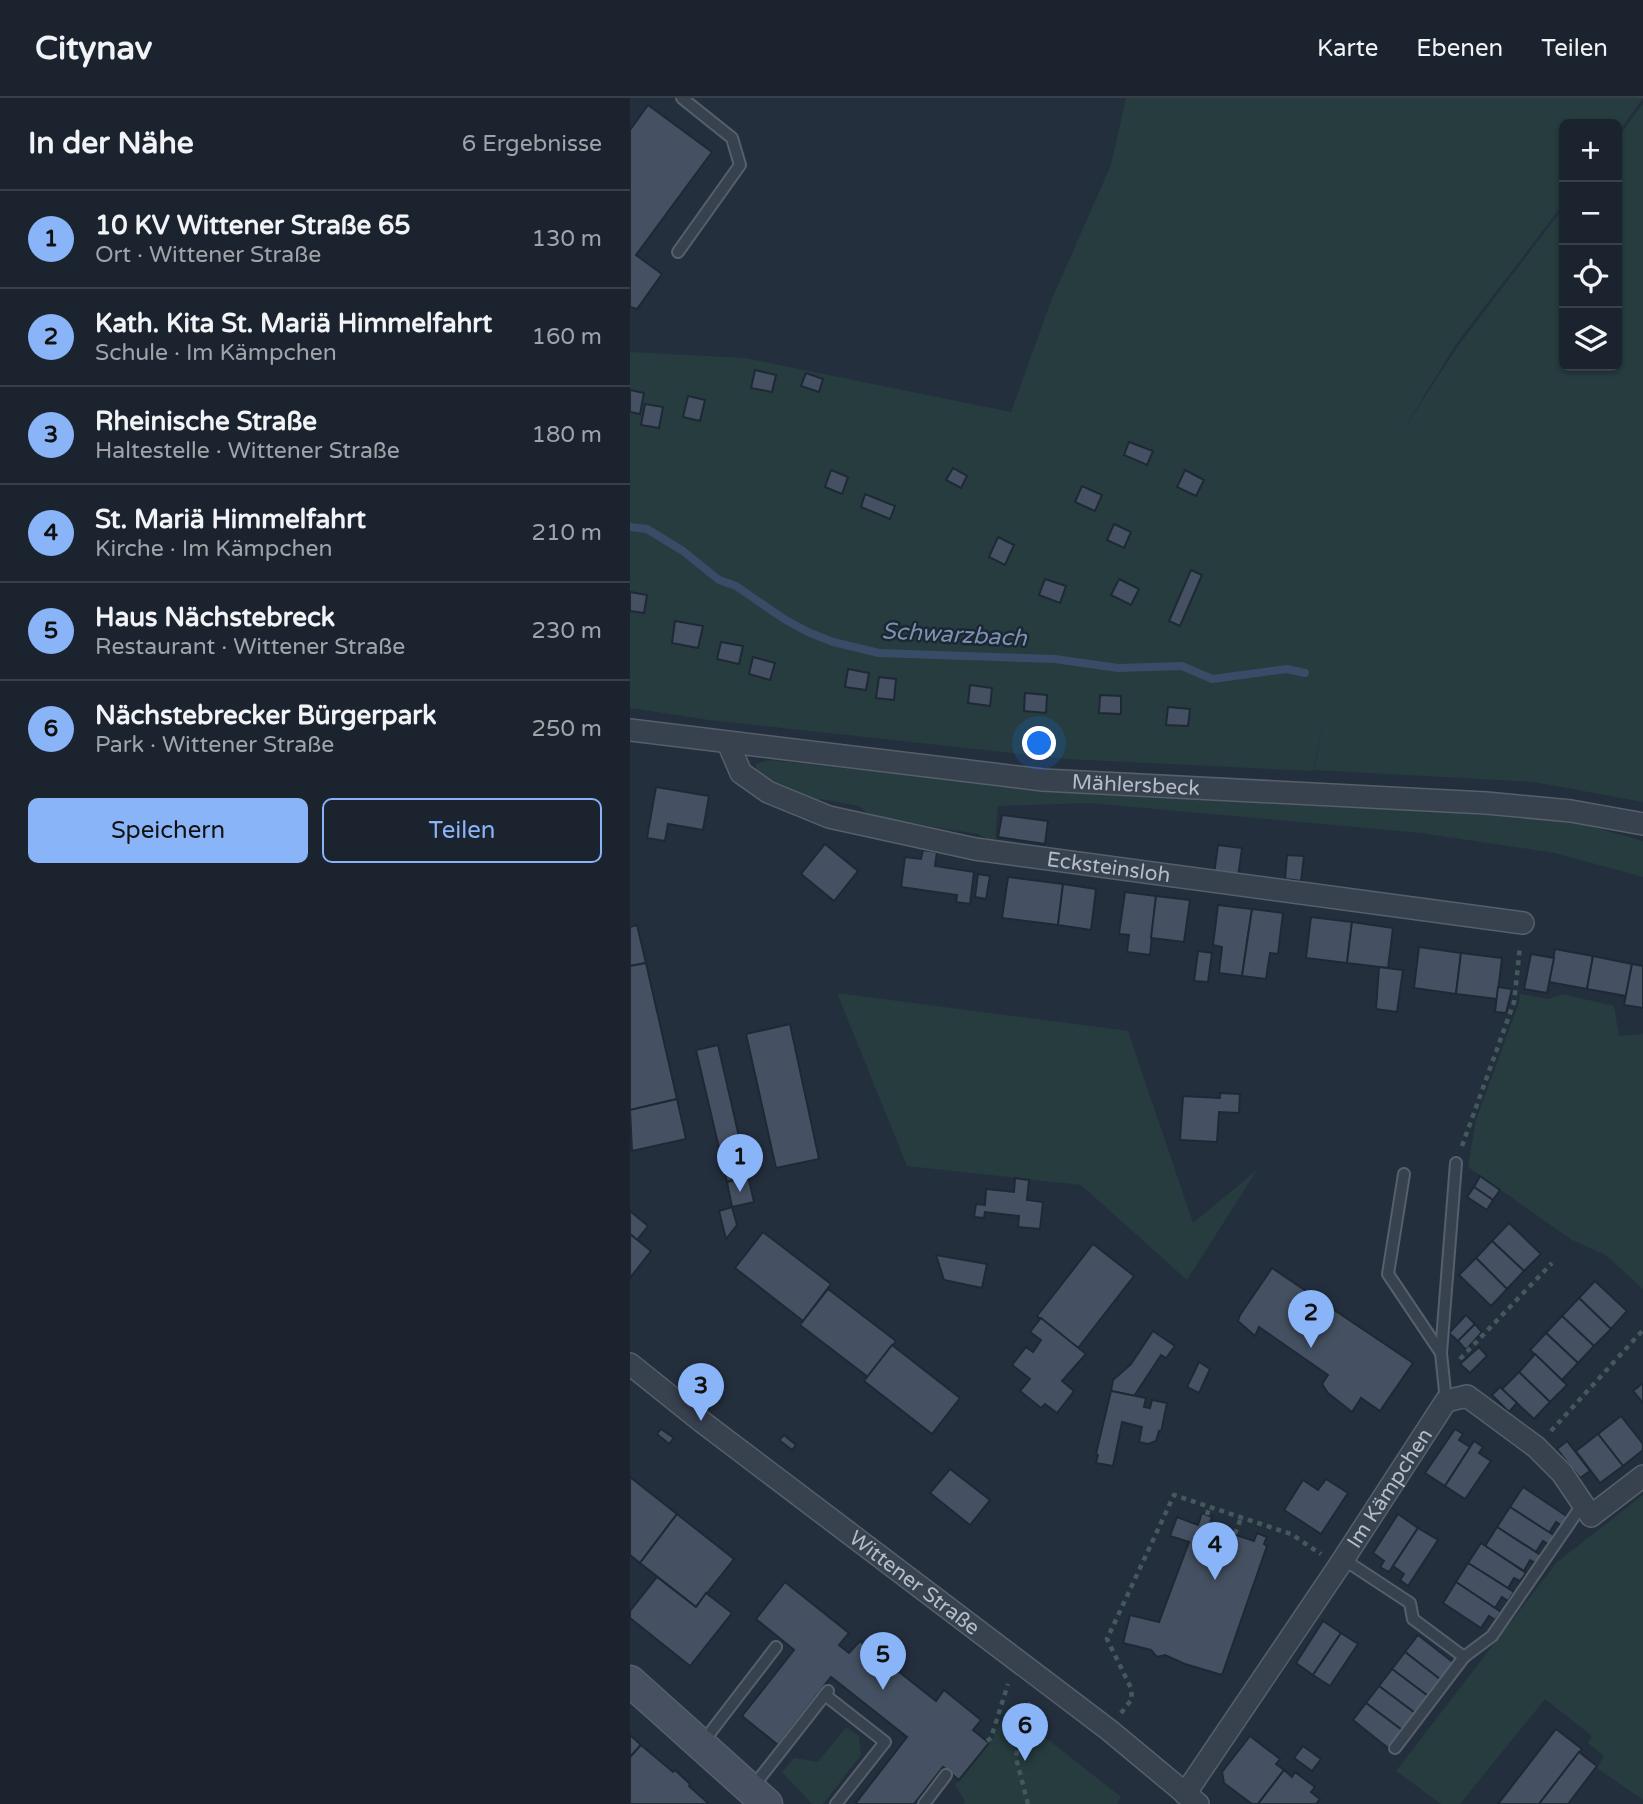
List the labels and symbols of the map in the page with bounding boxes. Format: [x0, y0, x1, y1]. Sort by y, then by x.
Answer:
water label: Schwarzbach [881, 617, 1028, 653]
your location [1022, 726, 1056, 760]
street label: Mählersbeck [1071, 769, 1200, 801]
street label: Ecksteinsloh [1045, 846, 1172, 888]
pin: 1 [717, 1134, 763, 1192]
pin: 2 [1288, 1290, 1334, 1348]
pin: 3 [678, 1363, 724, 1421]
street label: Im Kämpchen [1342, 1424, 1437, 1553]
pin: 4 [1192, 1522, 1238, 1580]
street label: Wittener Straße [844, 1525, 985, 1640]
pin: 5 [860, 1632, 906, 1690]
pin: 6 [1002, 1703, 1048, 1761]

